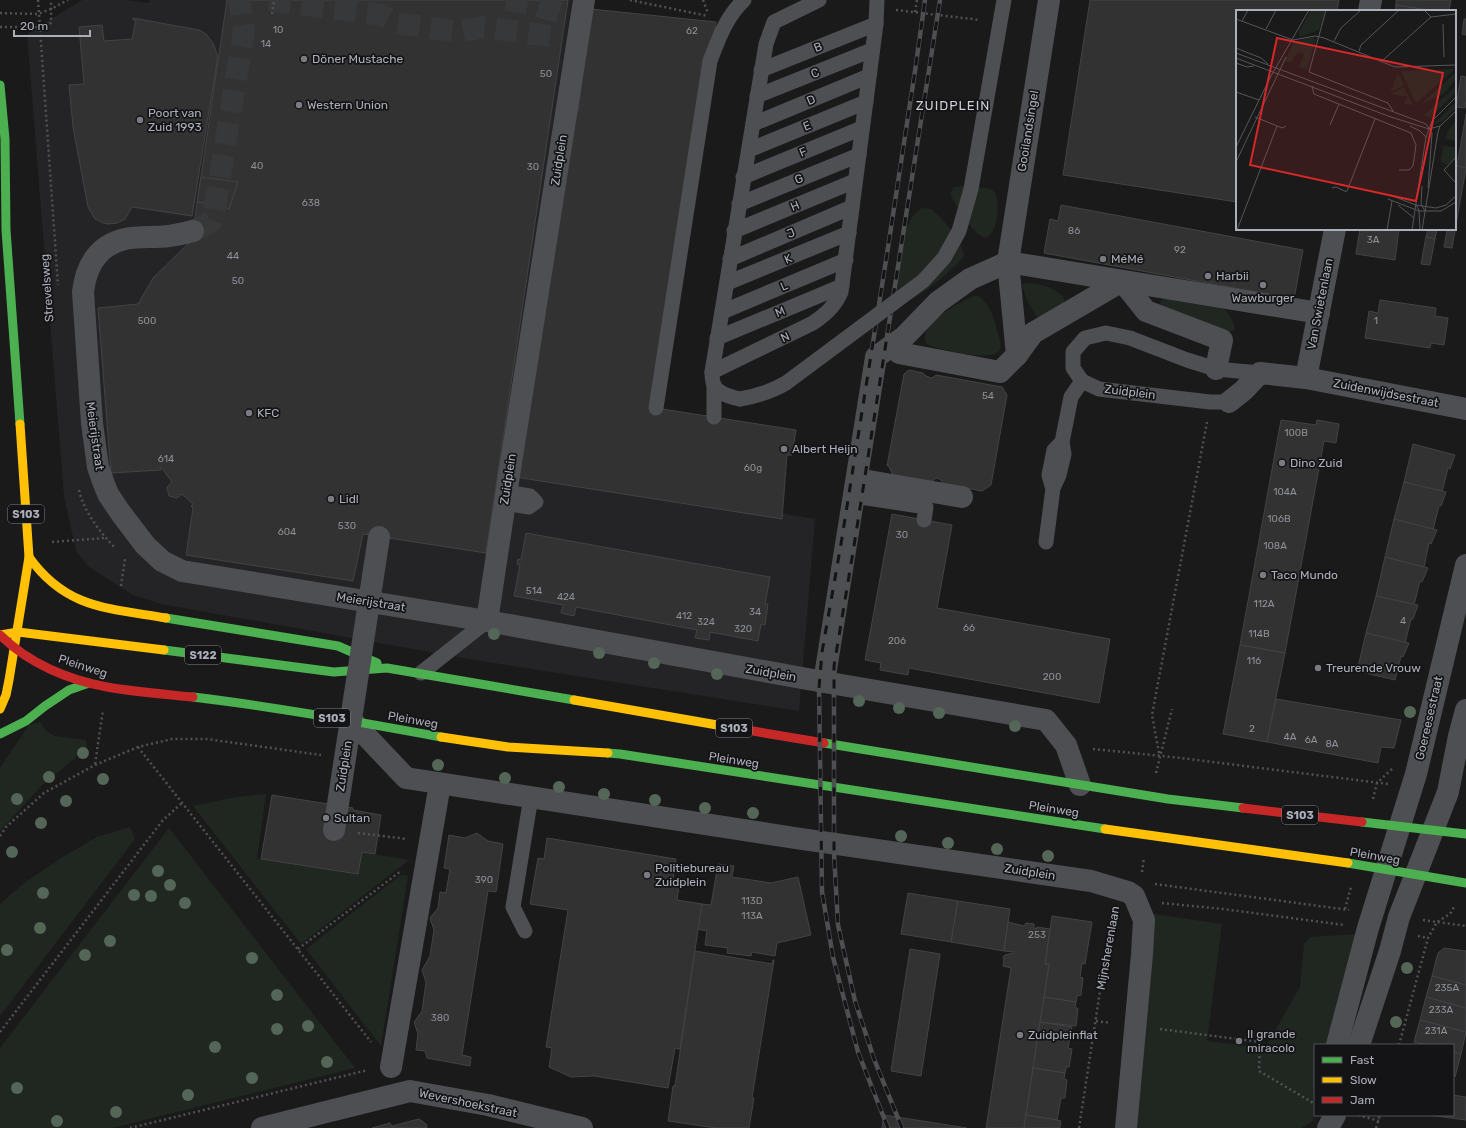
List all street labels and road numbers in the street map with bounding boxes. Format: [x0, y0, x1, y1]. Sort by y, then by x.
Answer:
street label: B [812, 39, 824, 55]
street label: C [809, 65, 821, 81]
street label: Gooilandsingel [1015, 89, 1041, 173]
street label: D [804, 92, 818, 108]
street label: E [801, 118, 813, 134]
street label: Zuidplein [548, 134, 570, 186]
street label: F [797, 144, 809, 160]
street label: G [792, 171, 806, 187]
street label: H [788, 198, 802, 214]
street label: J [785, 225, 797, 241]
street label: K [782, 251, 795, 267]
street label: Strevelsweg [38, 253, 56, 323]
street label: Van Swietenlaan [1304, 257, 1336, 351]
street label: L [778, 278, 790, 294]
street label: M [773, 304, 787, 320]
street label: N [778, 329, 792, 345]
street label: Zuidenwijdsestraat [1332, 376, 1440, 410]
street label: Zuidplein [1104, 382, 1156, 402]
street label: Meierijstraat [83, 401, 107, 472]
street label: Zuidplein [497, 453, 519, 505]
road number: S103 [8, 505, 44, 523]
street label: Meierijstraat [336, 590, 407, 614]
road number: S122 [185, 646, 221, 664]
street label: Pleinweg [57, 651, 109, 681]
street label: Zuidplein [745, 662, 797, 684]
street label: Goereesestraat [1413, 674, 1446, 761]
road number: S103 [314, 709, 350, 727]
street label: Pleinweg [387, 709, 439, 731]
road number: S103 [716, 719, 752, 737]
street label: Zuidplein [333, 740, 355, 792]
street label: Pleinweg [708, 749, 760, 771]
street label: Pleinweg [1028, 798, 1080, 820]
road number: S103 [1282, 806, 1318, 824]
street label: Pleinweg [1349, 845, 1401, 867]
street label: Zuidplein [1004, 861, 1056, 883]
street label: Mijnsherenlaan [1094, 905, 1122, 991]
street label: Wevershoekstraat [418, 1086, 519, 1120]

